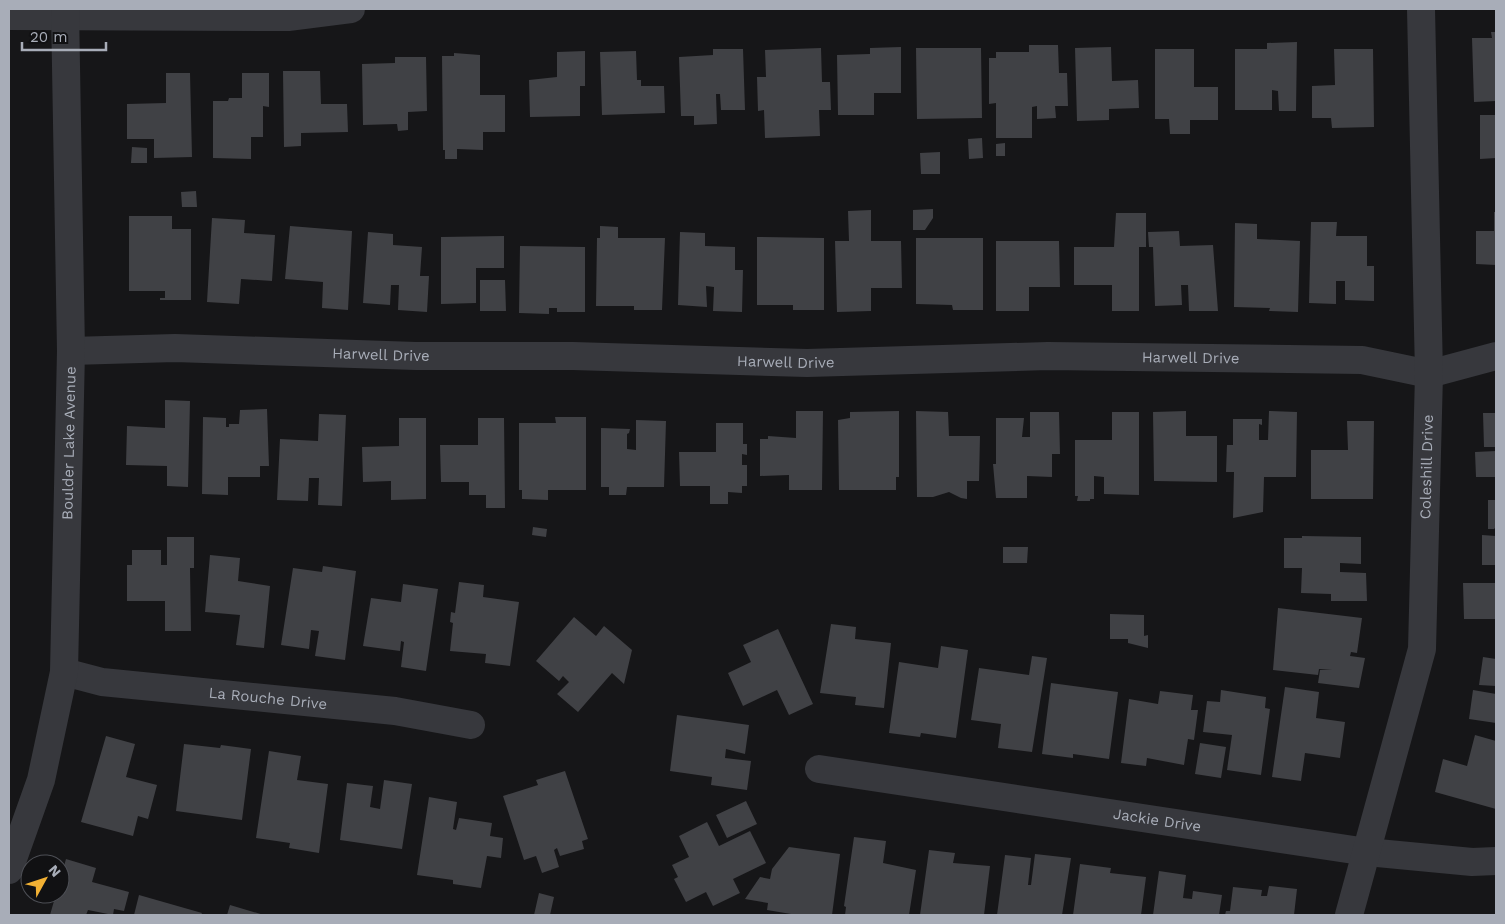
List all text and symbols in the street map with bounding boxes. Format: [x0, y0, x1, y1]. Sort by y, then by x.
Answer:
scale bar [22, 20, 106, 52]
text: 20 m [30, 28, 68, 46]
street label: Harwell Drive [332, 344, 430, 365]
street label: Harwell Drive [1142, 348, 1240, 367]
street label: Harwell Drive [737, 352, 835, 372]
street label: Boulder Lake Avenue [58, 366, 80, 520]
street label: Coleshill Drive [1416, 414, 1437, 520]
street label: La Rouche Drive [208, 684, 328, 713]
street label: Jackie Drive [1112, 805, 1202, 836]
north arrow [20, 854, 70, 904]
text: N [45, 862, 64, 880]

